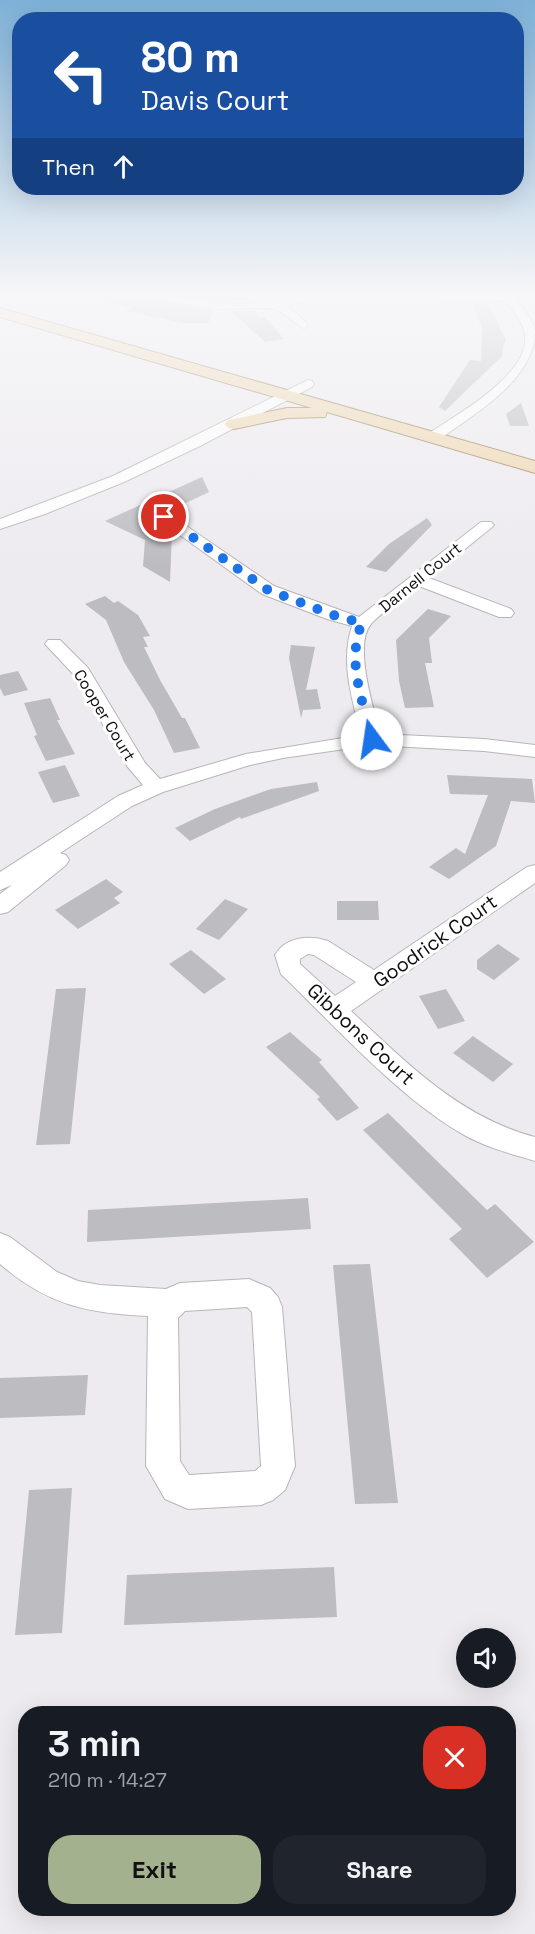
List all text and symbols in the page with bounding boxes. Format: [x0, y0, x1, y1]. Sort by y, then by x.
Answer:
text: 80 m [141, 31, 240, 84]
icon: left [42, 36, 120, 114]
text: Davis Court [141, 83, 289, 118]
icon: ahead [107, 150, 140, 183]
text: Then [42, 153, 95, 181]
pin [138, 491, 189, 542]
icon: arrive [147, 500, 180, 533]
street label: Darnell Court [375, 538, 466, 617]
street label: Cooper Court [69, 666, 140, 765]
position arrow [340, 707, 404, 771]
street label: Goodrick Court [368, 889, 502, 993]
street label: Gibbons Court [302, 977, 420, 1091]
map controls [456, 1628, 516, 1688]
button: sound [456, 1628, 516, 1688]
text: 3 min [48, 1721, 142, 1767]
button: close [423, 1726, 486, 1789]
text: 210 m · 14:27 [48, 1767, 167, 1793]
button: Exit [48, 1835, 261, 1904]
button: Share [273, 1835, 486, 1904]

